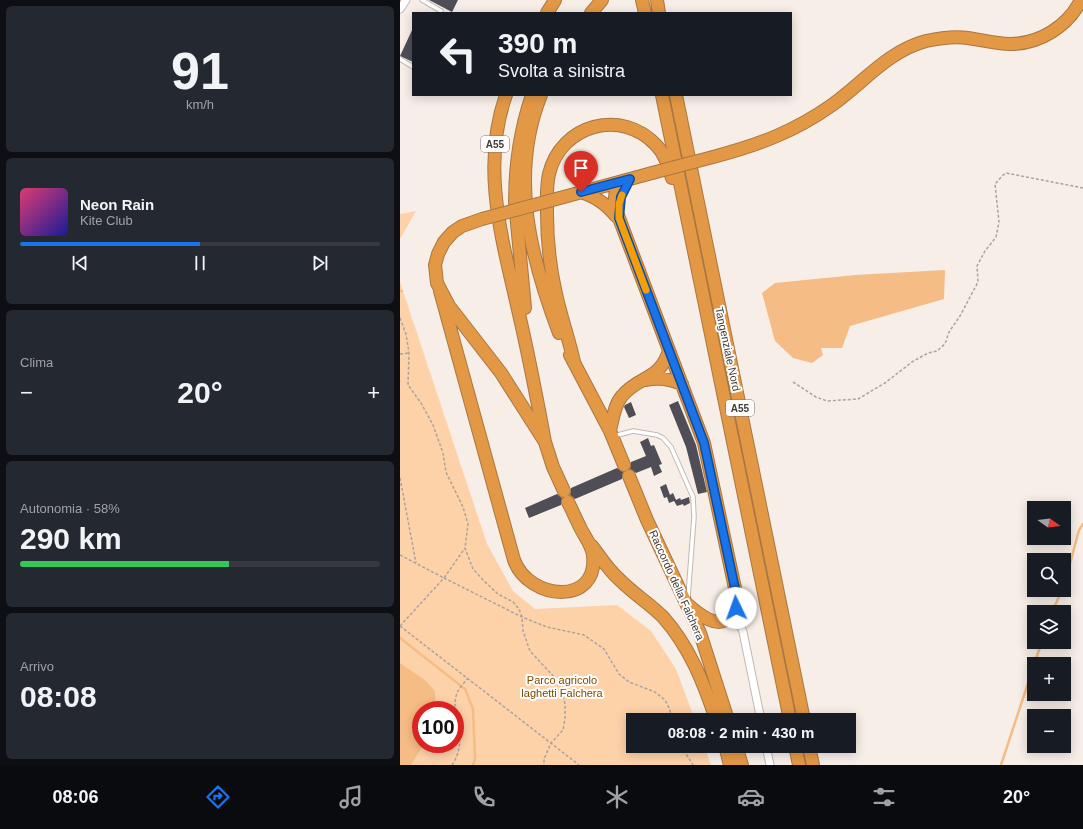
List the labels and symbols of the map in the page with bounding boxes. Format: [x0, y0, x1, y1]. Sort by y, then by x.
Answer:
road number: A55 [481, 136, 509, 152]
pin [564, 151, 598, 192]
street label: Tangenziale Nord [713, 306, 743, 392]
road number: A55 [726, 400, 754, 416]
north arrow [1027, 501, 1071, 545]
street label: Raccordo della Falchera [647, 528, 707, 643]
position arrow [715, 587, 757, 629]
park label: Parco agricolo laghetti Falchera [521, 674, 604, 699]
speed limit sign: 100 [412, 701, 464, 753]

